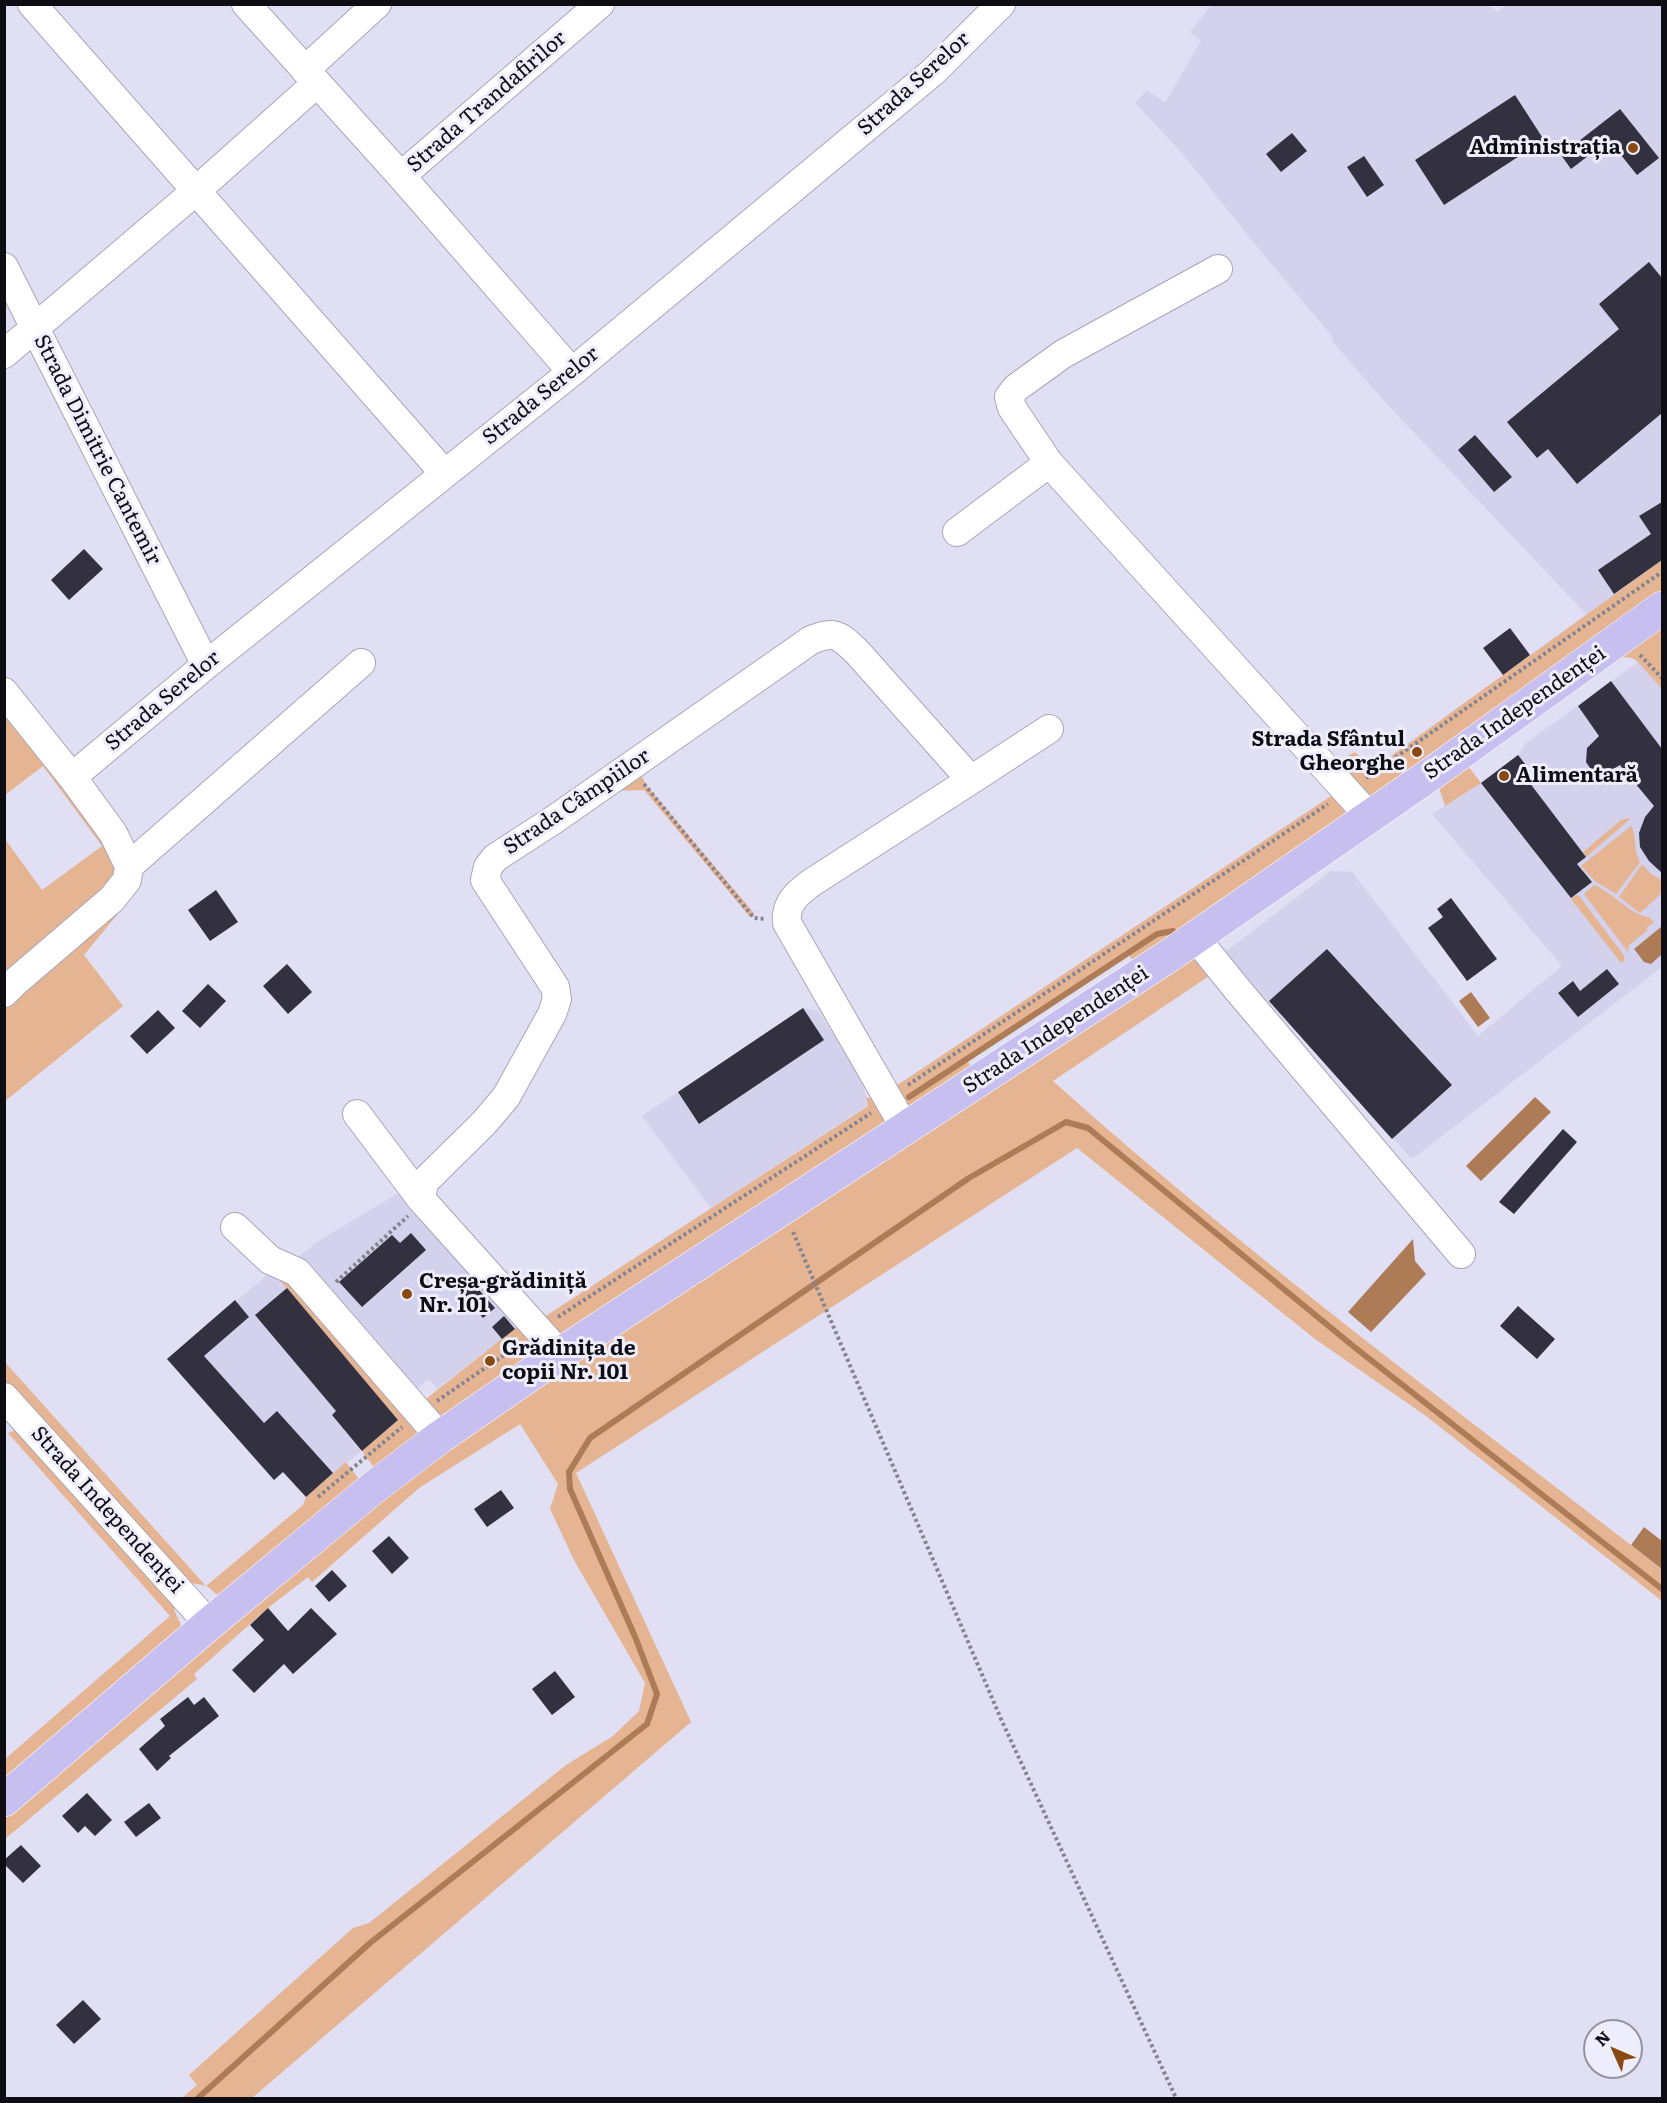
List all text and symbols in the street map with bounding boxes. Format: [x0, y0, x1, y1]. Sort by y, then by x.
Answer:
street label: Strada Trandafirilor [402, 26, 572, 178]
street label: Strada Serelor [853, 27, 975, 141]
place label: Administrația [1469, 135, 1621, 161]
marker: Administrația [1626, 141, 1640, 155]
street label: Strada Dimitrie Cantemir [28, 331, 166, 569]
street label: Strada Serelor [478, 341, 604, 451]
street label: Strada Independenței [1419, 641, 1611, 785]
street label: Strada Serelor [100, 646, 226, 756]
place label: Strada Sfântul Gheorghe [1252, 727, 1405, 777]
street label: Strada Câmpiilor [499, 744, 655, 860]
marker: Strada Sfântul Gheorghe [1410, 745, 1424, 759]
place label: Alimentară [1516, 763, 1638, 789]
marker: Alimentară [1497, 769, 1511, 783]
street label: Strada Independenței [959, 961, 1153, 1099]
place label: Creșa-grădiniță Nr. 101 [419, 1269, 587, 1319]
marker: Creșa-grădiniță Nr. 101 [400, 1287, 414, 1301]
place label: Grădinița de copii Nr. 101 [502, 1336, 636, 1386]
marker: Grădinița de copii Nr. 101 [483, 1354, 497, 1368]
street label: Strada Independenței [25, 1421, 189, 1599]
north arrow [1583, 2019, 1643, 2079]
text: N [1588, 2024, 1615, 2051]

